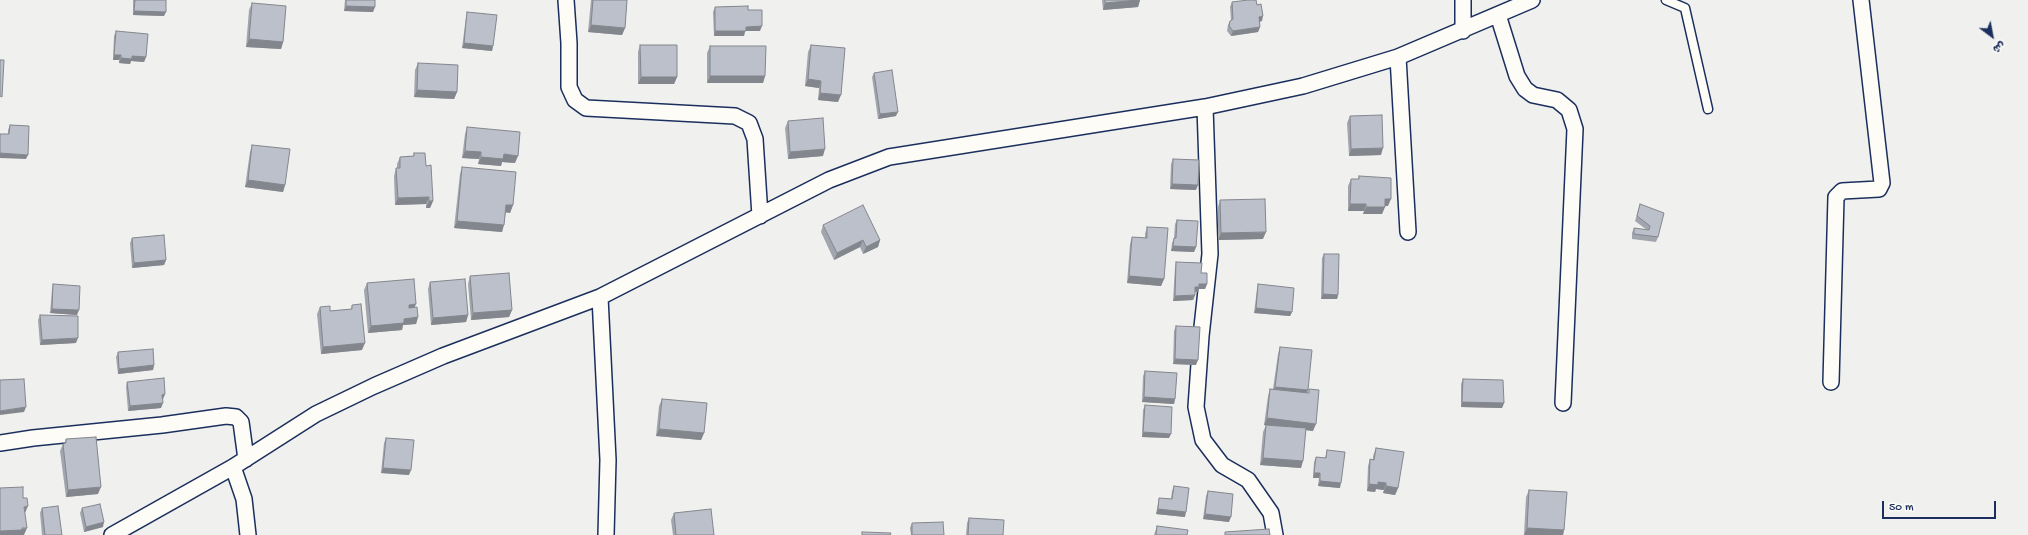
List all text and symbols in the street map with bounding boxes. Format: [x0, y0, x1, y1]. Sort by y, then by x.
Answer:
north arrow [1972, 16, 2012, 56]
text: ش [1990, 38, 2007, 54]
scale bar [1884, 493, 1998, 519]
text: 50 m [1889, 501, 1914, 515]

